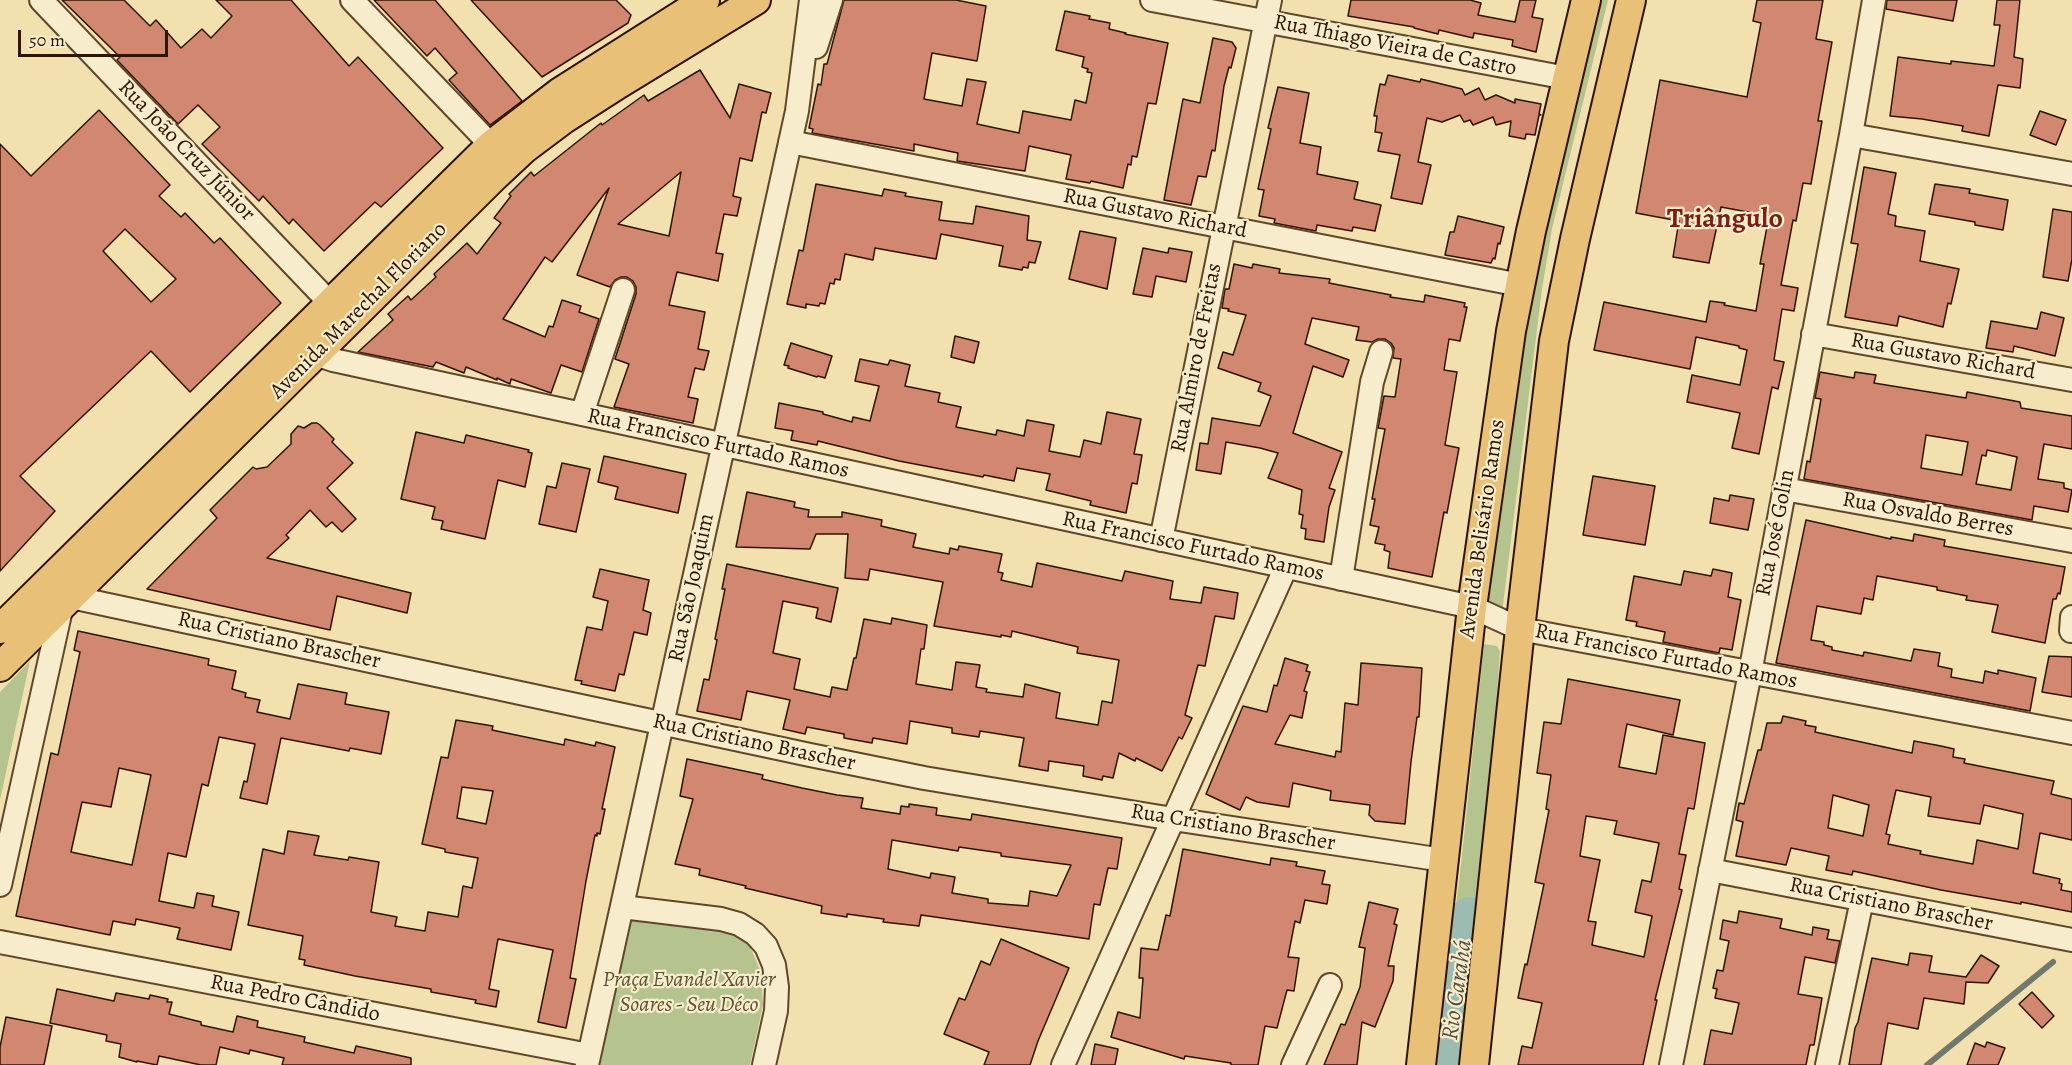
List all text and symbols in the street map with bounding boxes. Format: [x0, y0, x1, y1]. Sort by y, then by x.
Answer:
street label: Rua Thiago Vieira de Castro [1271, 9, 1519, 83]
scale bar [21, 18, 171, 56]
text: 50 m [29, 28, 65, 52]
street label: Rua João Cruz Júnior [112, 75, 260, 227]
street label: Rua Gustavo Richard [1061, 183, 1249, 245]
district label: Triângulo [1667, 203, 1783, 237]
street label: Avenida Marechal Floriano [265, 217, 453, 405]
street label: Rua Almiro de Freitas [1166, 261, 1228, 455]
street label: Rua Gustavo Richard [1849, 328, 2037, 386]
street label: Rua Francisco Furtado Ramos [585, 403, 851, 485]
street label: Avenida Belisário Ramos [1455, 418, 1511, 640]
street label: Rua José Golin [1751, 467, 1801, 599]
street label: Rua Osvaldo Berres [1840, 487, 2016, 543]
street label: Rua Francisco Furtado Ramos [1060, 506, 1326, 588]
street label: Rua São Joaquim [663, 511, 721, 665]
street label: Rua Cristiano Brascher [175, 607, 383, 675]
street label: Rua Francisco Furtado Ramos [1532, 619, 1800, 695]
street label: Rua Cristiano Brascher [650, 709, 858, 777]
street label: Rua Cristiano Brascher [1129, 799, 1337, 857]
street label: Rua Cristiano Brascher [1787, 872, 1995, 938]
water label: Rio Carahá [1437, 938, 1479, 1042]
park label: Praça Evandel Xavier Soares - Seu Déco [603, 968, 775, 1020]
street label: Rua Pedro Cândido [208, 970, 382, 1028]

